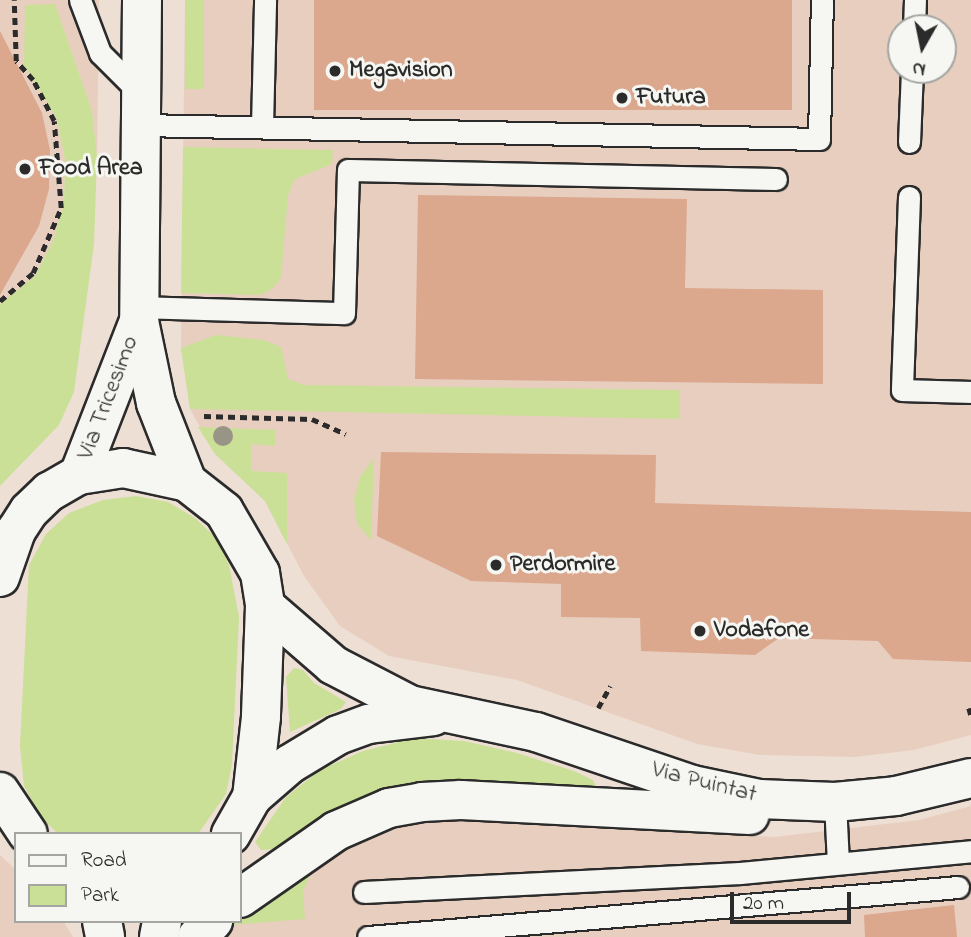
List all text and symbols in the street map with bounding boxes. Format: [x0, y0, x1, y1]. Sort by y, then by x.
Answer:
north arrow [887, 14, 957, 84]
text: N [911, 54, 927, 83]
place label: Megavision [349, 57, 453, 85]
marker: Megavision [327, 63, 343, 79]
place label: Futura [636, 84, 706, 112]
marker: Futura [614, 90, 630, 106]
place label: Food Area [39, 155, 143, 183]
marker: Food Area [17, 161, 33, 177]
street label: Via Tricesimo [72, 332, 146, 464]
place label: Perdormire [510, 551, 615, 579]
marker: Perdormire [488, 557, 504, 573]
place label: Vodafone [714, 617, 809, 645]
marker: Vodafone [692, 623, 708, 639]
street label: Via Puintat [649, 756, 759, 810]
legend [14, 832, 242, 923]
text: Road [81, 846, 127, 876]
scale bar [733, 878, 854, 922]
text: Park [81, 881, 119, 911]
text: 20 m [743, 889, 784, 919]

